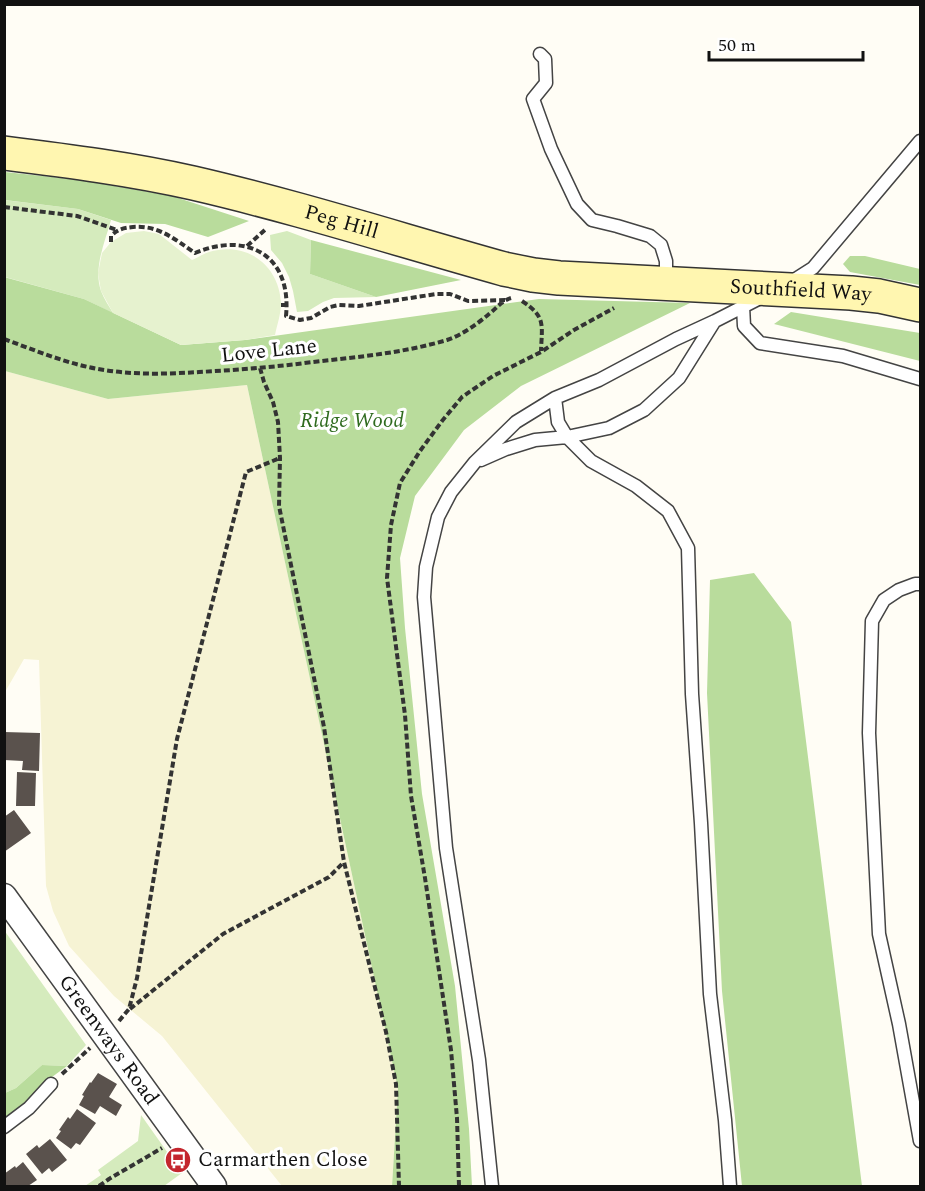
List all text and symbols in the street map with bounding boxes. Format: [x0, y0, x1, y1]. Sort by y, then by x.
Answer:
scale bar [709, 24, 864, 62]
text: 50 m [718, 32, 756, 59]
street label: Peg Hill [301, 196, 382, 248]
street label: Southfield Way [729, 271, 874, 311]
street label: Love Lane [220, 330, 318, 372]
park label: Ridge Wood [300, 405, 404, 437]
street label: Greenways Road [50, 968, 167, 1112]
place label: Carmarthen Close [198, 1144, 368, 1176]
bus stop icon: Carmarthen Close [163, 1145, 193, 1175]

